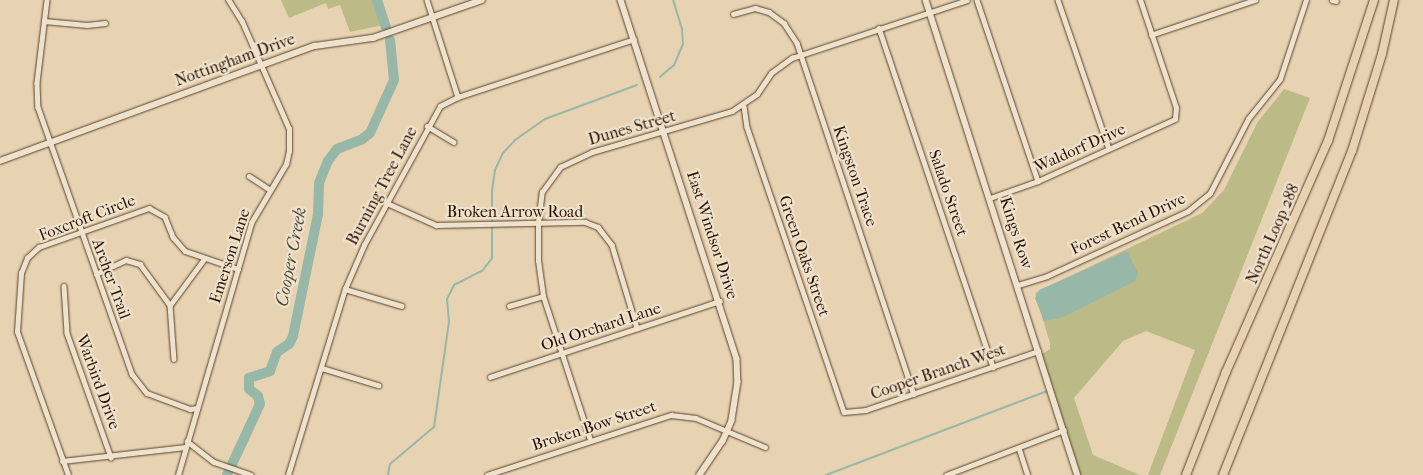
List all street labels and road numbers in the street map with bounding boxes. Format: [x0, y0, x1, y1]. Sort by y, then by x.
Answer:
street label: Nottingham Drive [172, 29, 298, 91]
street label: Dunes Street [586, 106, 678, 150]
street label: Waldorf Drive [1031, 119, 1129, 177]
street label: Burning Tree Lane [343, 123, 421, 249]
street label: Kingston Trace [829, 123, 881, 229]
street label: Salado Street [924, 147, 972, 239]
street label: East Windsor Drive [682, 168, 742, 302]
street label: North Loop 288 [1242, 181, 1304, 287]
street label: Forest Bend Drive [1067, 189, 1189, 259]
street label: Foxcroft Circle [36, 191, 138, 245]
street label: Green Oaks Street [774, 193, 834, 319]
street label: Kings Row [995, 195, 1037, 271]
street label: Broken Arrow Road [447, 202, 583, 222]
street label: Emerson Lane [206, 206, 254, 306]
street label: Archer Trail [88, 236, 134, 322]
street label: Old Orchard Lane [539, 299, 663, 355]
street label: Warbird Drive [72, 332, 124, 432]
street label: Cooper Branch West [868, 340, 1008, 404]
street label: Broken Bow Street [529, 397, 659, 455]

